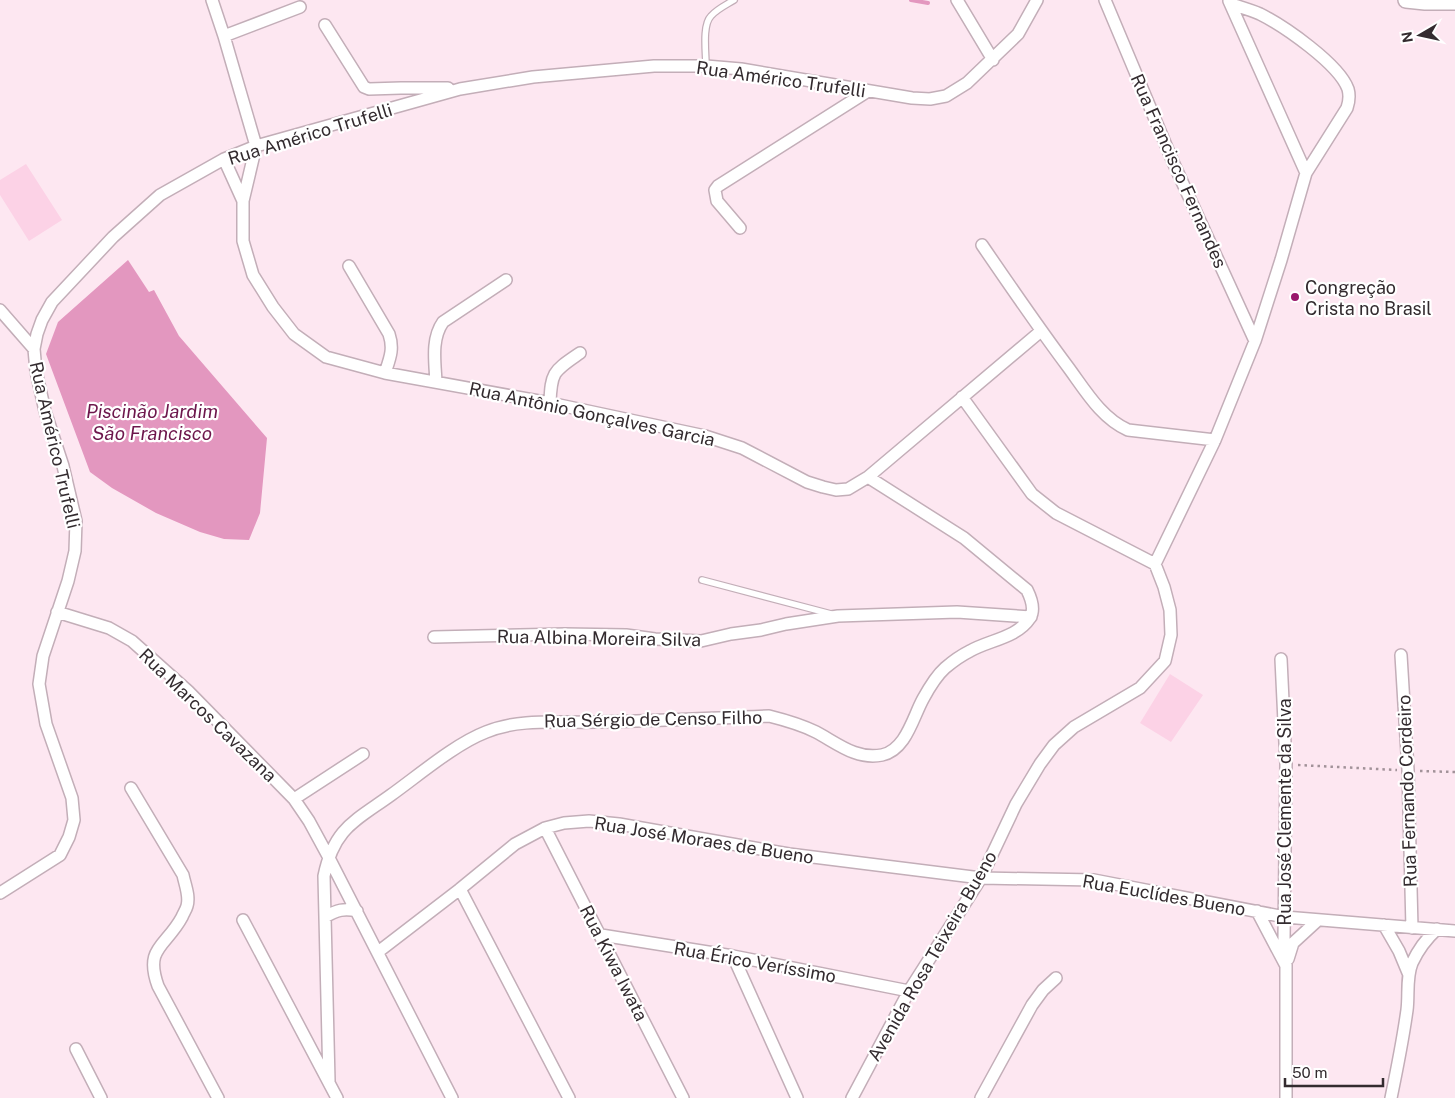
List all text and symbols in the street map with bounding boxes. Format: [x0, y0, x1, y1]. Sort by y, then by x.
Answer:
north arrow [1395, 10, 1445, 60]
text: N [1398, 30, 1416, 44]
street label: Rua Américo Trufelli [695, 57, 867, 101]
street label: Rua Francisco Fernandes [1127, 71, 1231, 271]
street label: Rua Américo Trufelli [225, 99, 395, 169]
place label: Congreção Crista no Brasil [1305, 277, 1432, 319]
marker: Congreção Crista no Brasil [1289, 291, 1301, 303]
street label: Rua Américo Trufelli [26, 359, 84, 531]
street label: Rua Antônio Gonçalves Garcia [467, 378, 717, 450]
water label: Piscinão Jardim São Francisco [86, 400, 218, 444]
street label: Rua Albina Moreira Silva [497, 626, 701, 650]
street label: Rua Marcos Cavazana [135, 644, 281, 786]
street label: Rua Fernando Cordeiro [1393, 695, 1421, 887]
street label: Rua José Clemente da Silva [1274, 698, 1295, 926]
street label: Rua Sérgio de Censo Filho [544, 707, 762, 731]
street label: Rua José Moraes de Bueno [593, 812, 815, 868]
street label: Avenida Rosa Teixeira Bueno [863, 847, 1001, 1065]
street label: Rua Euclídes Bueno [1081, 870, 1247, 920]
street label: Rua Kiwa Iwata [576, 902, 652, 1024]
street label: Rua Érico Veríssimo [672, 936, 838, 987]
scale bar [1285, 1056, 1382, 1088]
text: 50 m [1292, 1064, 1327, 1081]

